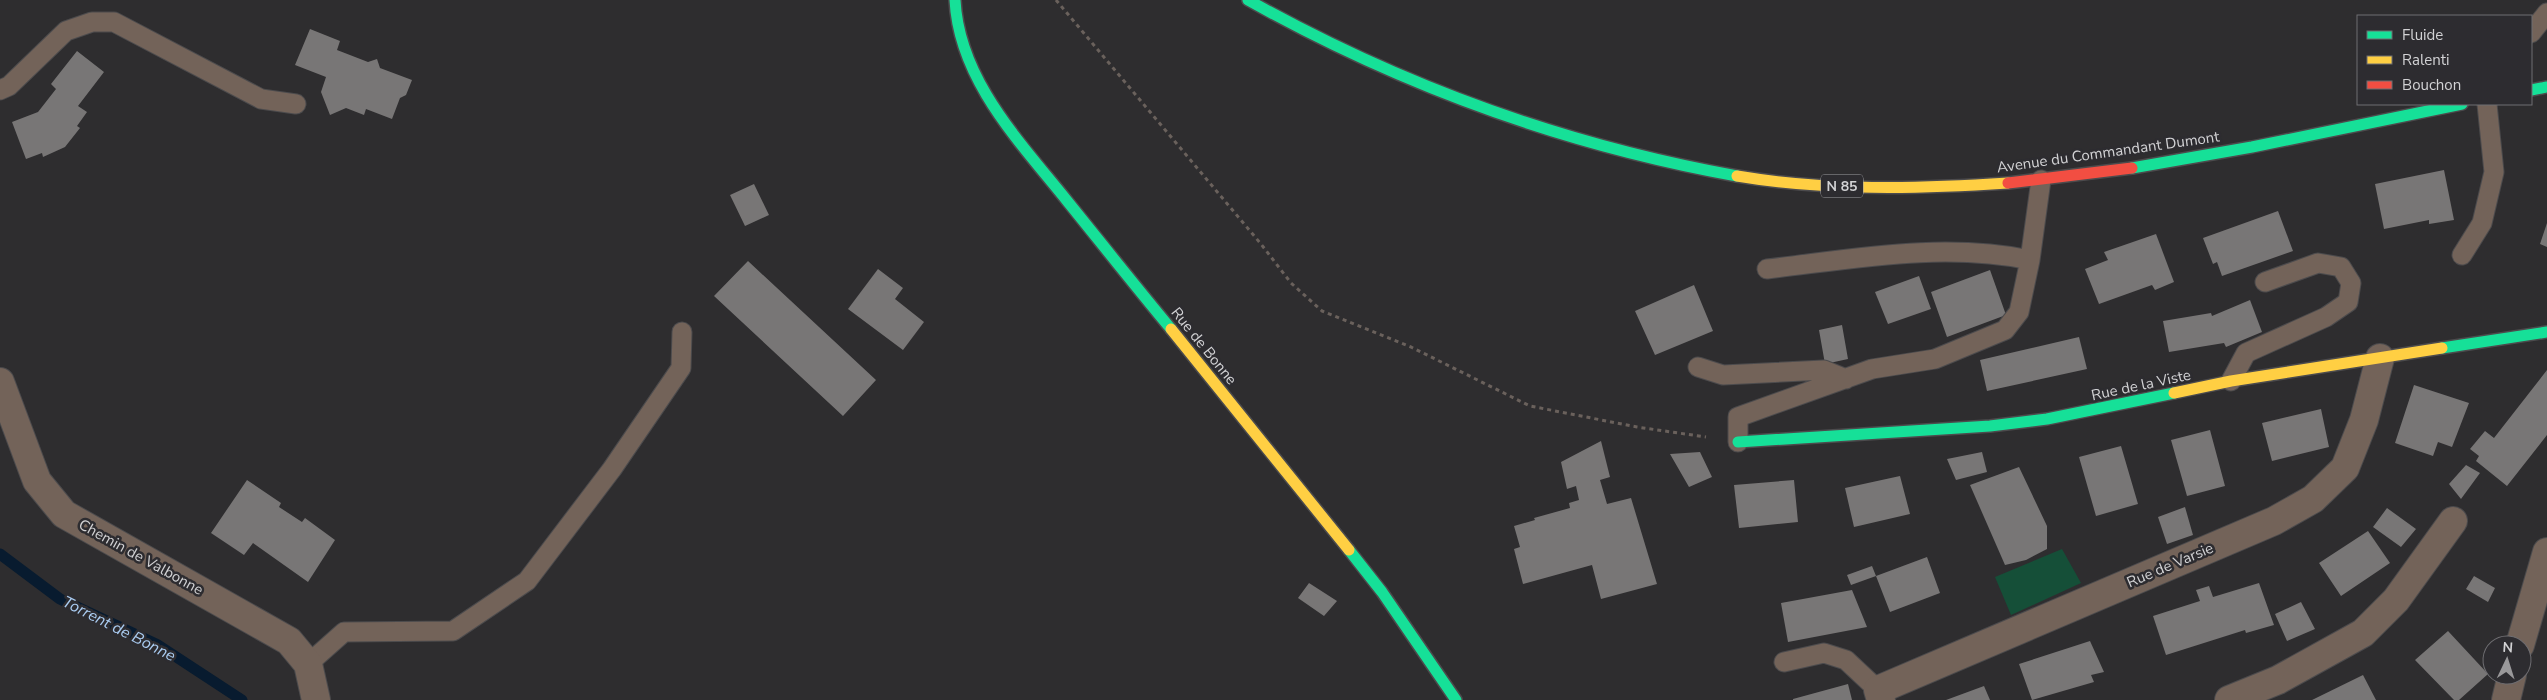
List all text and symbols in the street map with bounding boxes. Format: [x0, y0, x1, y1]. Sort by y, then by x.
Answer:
legend [2357, 15, 2532, 105]
text: Fluide [2402, 25, 2443, 45]
text: Ralenti [2402, 50, 2450, 70]
text: Bouchon [2402, 75, 2461, 95]
street label: Avenue du Commandant Dumont [1995, 126, 2221, 178]
road number: N 85 [1821, 175, 1863, 198]
street label: Rue de Bonne [1167, 303, 1241, 389]
street label: Rue de la Viste [2089, 365, 2193, 405]
street label: Chemin de Valbonne [75, 514, 207, 600]
street label: Rue de Varsie [2124, 538, 2216, 592]
water label: Torrent de Bonne [59, 591, 180, 667]
north arrow [2482, 635, 2532, 685]
text: N [2502, 638, 2514, 657]

